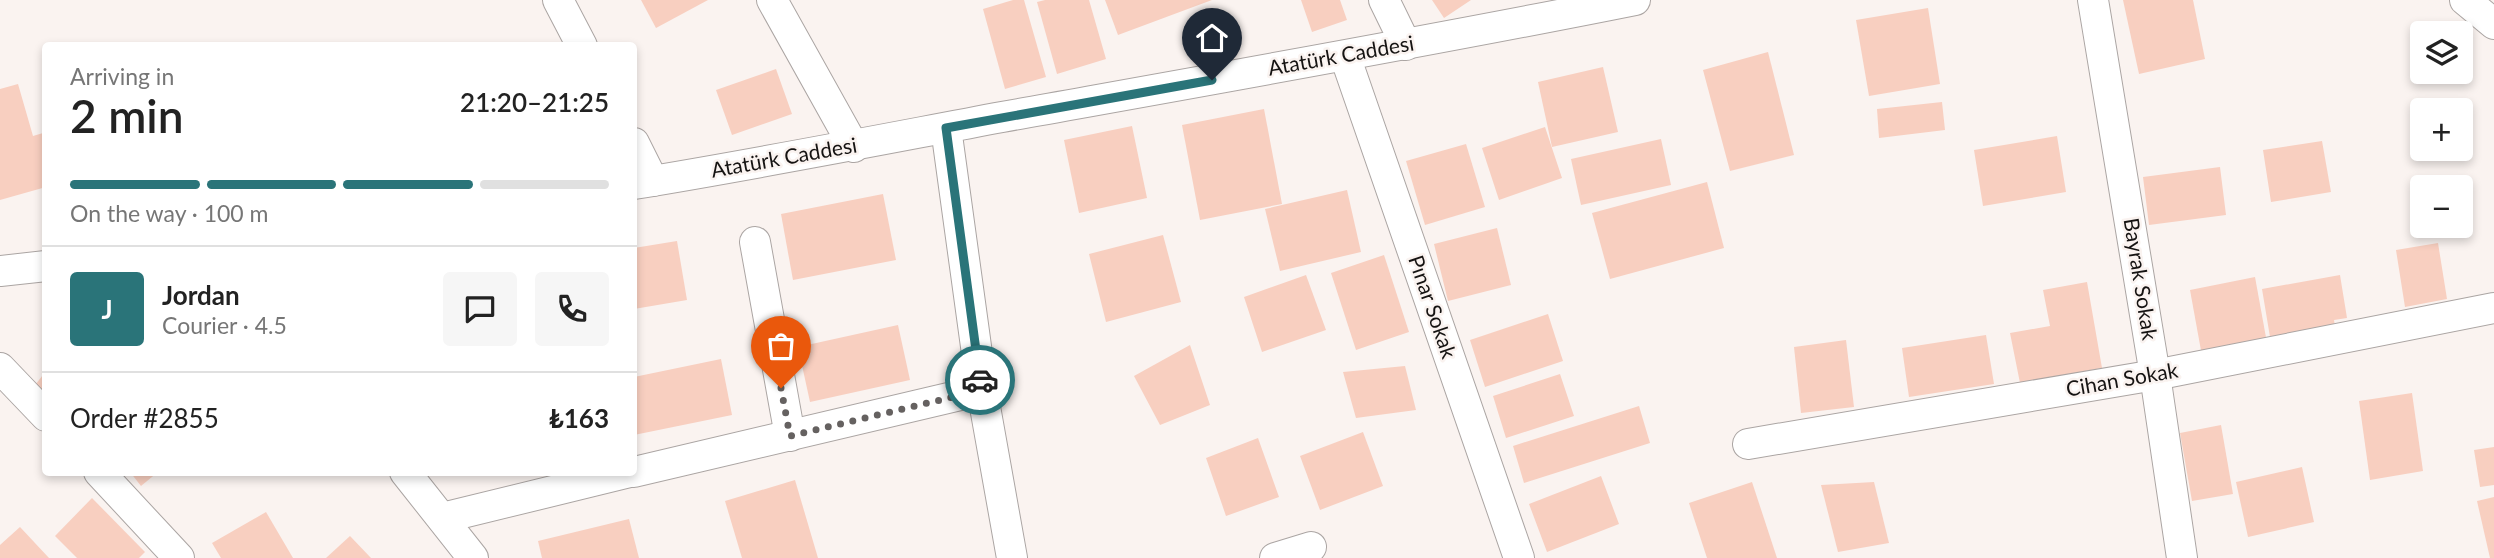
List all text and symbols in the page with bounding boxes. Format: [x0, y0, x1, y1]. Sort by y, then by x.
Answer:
pin [1182, 8, 1242, 80]
icon: home [1193, 19, 1231, 57]
map controls [2410, 21, 2473, 238]
button: layers [2410, 21, 2473, 84]
street label: Atatürk Caddesi [1266, 29, 1416, 80]
text: Arriving in [70, 62, 174, 90]
text: 21:20–21:25 [460, 86, 609, 118]
text: 2 min [70, 88, 184, 143]
button: + [2410, 98, 2473, 161]
street label: Atatürk Caddesi [709, 131, 859, 182]
button: − [2410, 175, 2473, 238]
text: On the way · 100 m [70, 199, 269, 227]
street label: Bayrak Sokak [2119, 216, 2164, 342]
street label: Pınar Sokak [1404, 252, 1463, 362]
button: chat [443, 272, 517, 346]
button: phone [535, 272, 609, 346]
text: Jordan [162, 279, 240, 311]
text: J [101, 293, 113, 325]
text: Courier · 4.5 [162, 311, 287, 339]
pin [751, 316, 811, 388]
icon: bag [762, 327, 800, 365]
courier [945, 345, 1015, 415]
street label: Cihan Sokak [2064, 356, 2180, 401]
icon: car [961, 361, 999, 399]
text: Order #2855 [70, 402, 219, 434]
text: ₺163 [549, 402, 609, 434]

